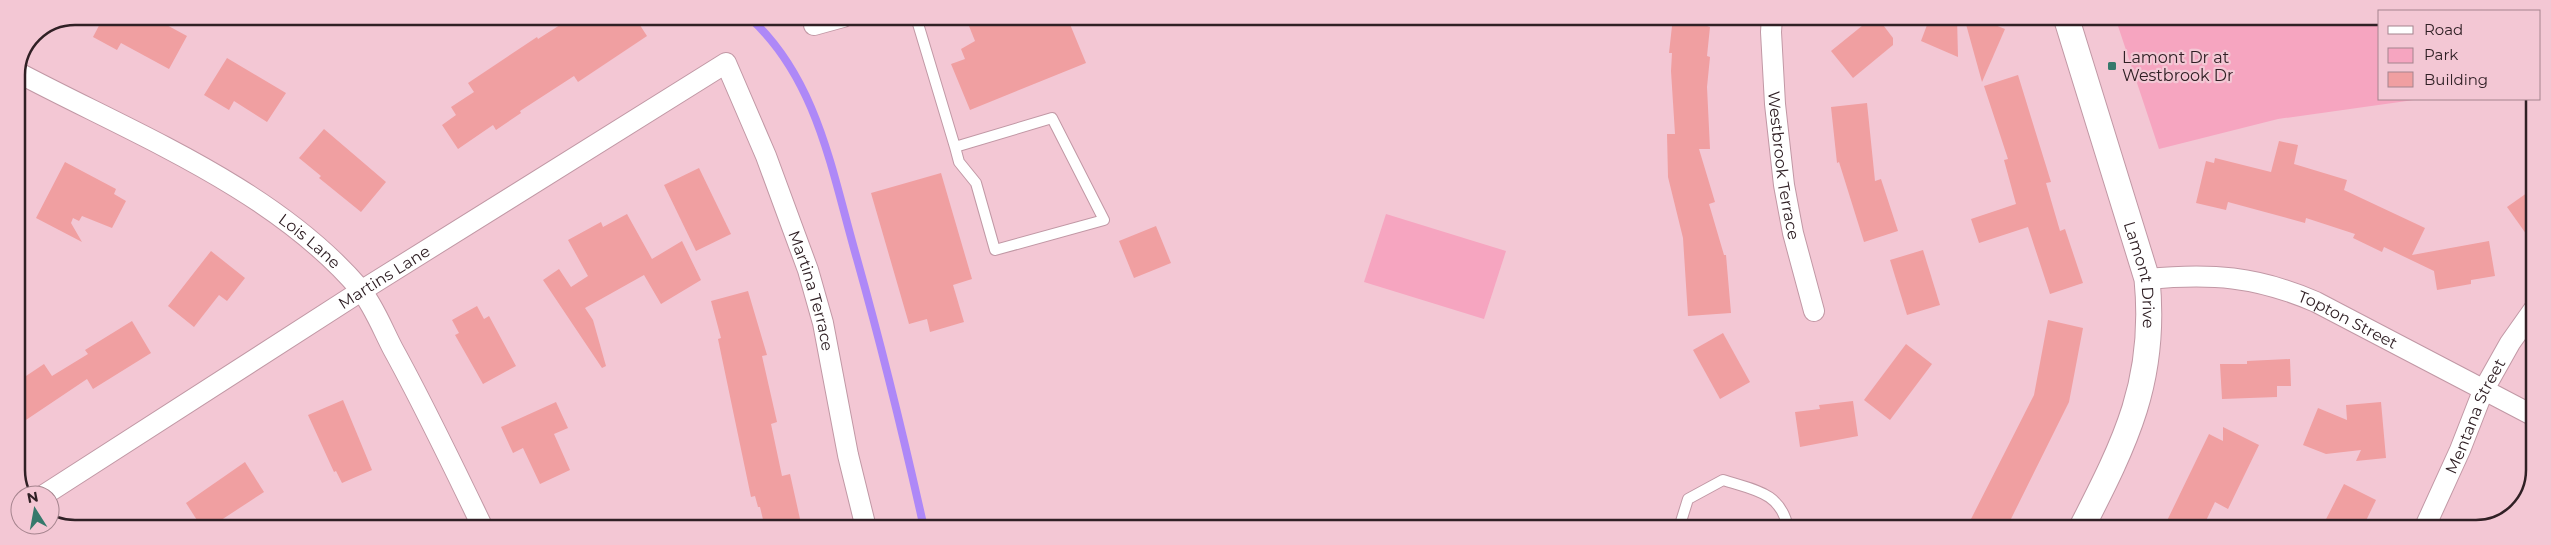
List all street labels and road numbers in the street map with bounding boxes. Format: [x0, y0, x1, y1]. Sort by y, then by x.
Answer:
street label: Westbrook Terrace [1765, 90, 1804, 242]
street label: Lois Lane [275, 209, 345, 272]
street label: Lamont Drive [2120, 219, 2158, 329]
street label: Martina Terrace [785, 228, 838, 353]
street label: Martins Lane [335, 241, 433, 313]
street label: Topton Street [2296, 286, 2401, 353]
street label: Mentana Street [2441, 355, 2509, 477]

